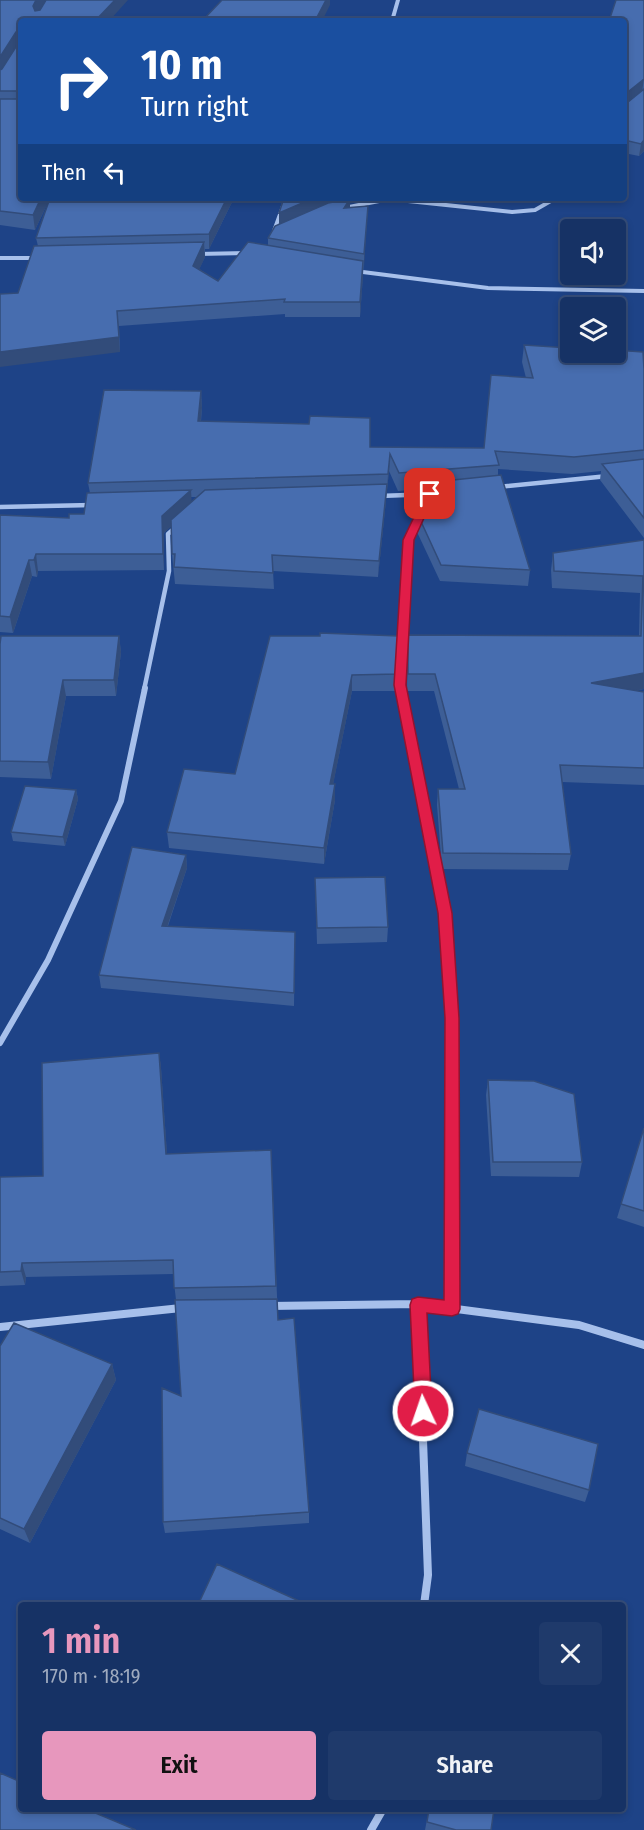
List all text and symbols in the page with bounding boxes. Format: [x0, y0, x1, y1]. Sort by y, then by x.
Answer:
text: 10 m [141, 40, 222, 90]
icon: right [42, 42, 120, 120]
text: Turn right [141, 91, 249, 123]
icon: left [98, 156, 131, 189]
text: Then [42, 159, 86, 186]
map controls [560, 219, 626, 363]
button: sound [560, 219, 626, 285]
button: layers [560, 297, 626, 363]
pin [404, 468, 455, 519]
icon: arrive [413, 477, 446, 510]
position arrow [391, 1379, 455, 1443]
text: 1 min [42, 1619, 120, 1663]
button: close [539, 1622, 602, 1685]
text: 170 m · 18:19 [42, 1664, 141, 1688]
button: Exit [42, 1731, 316, 1800]
button: Share [328, 1731, 602, 1800]

